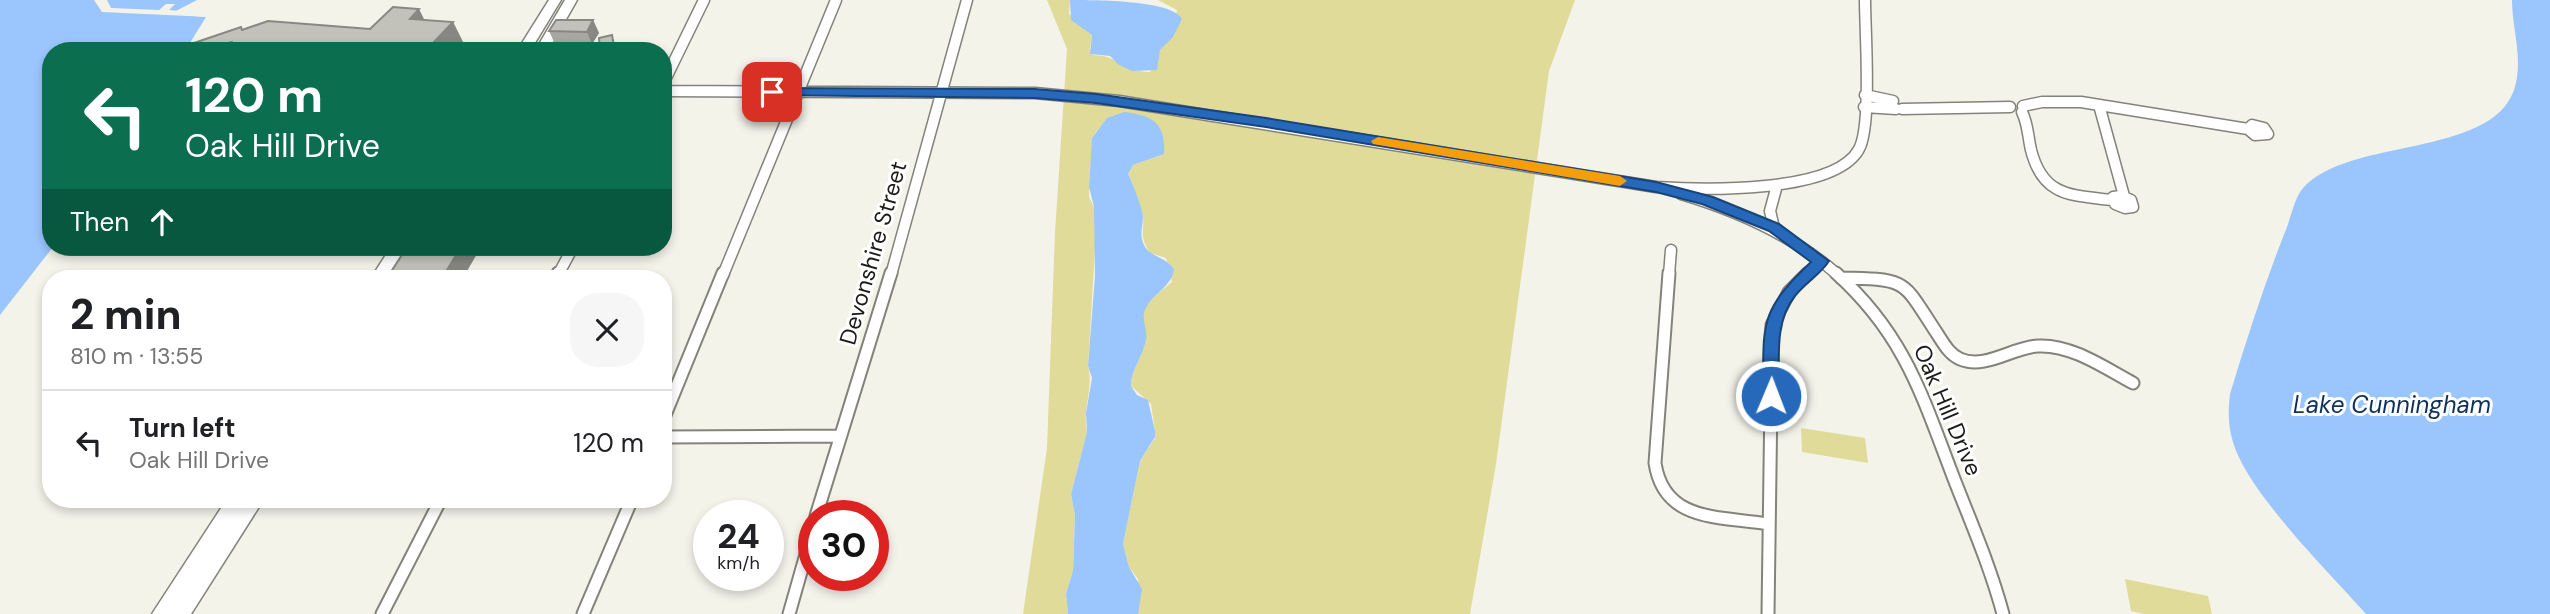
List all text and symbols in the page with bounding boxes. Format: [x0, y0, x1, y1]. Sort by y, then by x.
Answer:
pin [742, 62, 802, 122]
text: 120 m [185, 63, 323, 127]
icon: left [70, 70, 161, 161]
icon: arrive [753, 73, 791, 111]
text: Oak Hill Drive [185, 125, 380, 167]
street label: Devonshire Street [832, 158, 914, 348]
icon: ahead [143, 203, 181, 241]
text: Then [70, 205, 129, 239]
text: 2 min [70, 287, 181, 342]
button: close [570, 293, 644, 367]
street label: Oak Hill Drive [1907, 340, 1989, 480]
text: 810 m · 13:55 [70, 341, 203, 371]
position arrow [1734, 359, 1808, 433]
water label: Lake Cunningham [2293, 389, 2491, 420]
text: Turn left [129, 411, 236, 445]
icon: left [70, 424, 108, 462]
text: 120 m [573, 426, 644, 460]
text: Oak Hill Drive [129, 445, 269, 475]
speed limit sign: 30 [798, 500, 889, 591]
text: 24 [717, 513, 760, 559]
text: km/h [717, 551, 760, 575]

